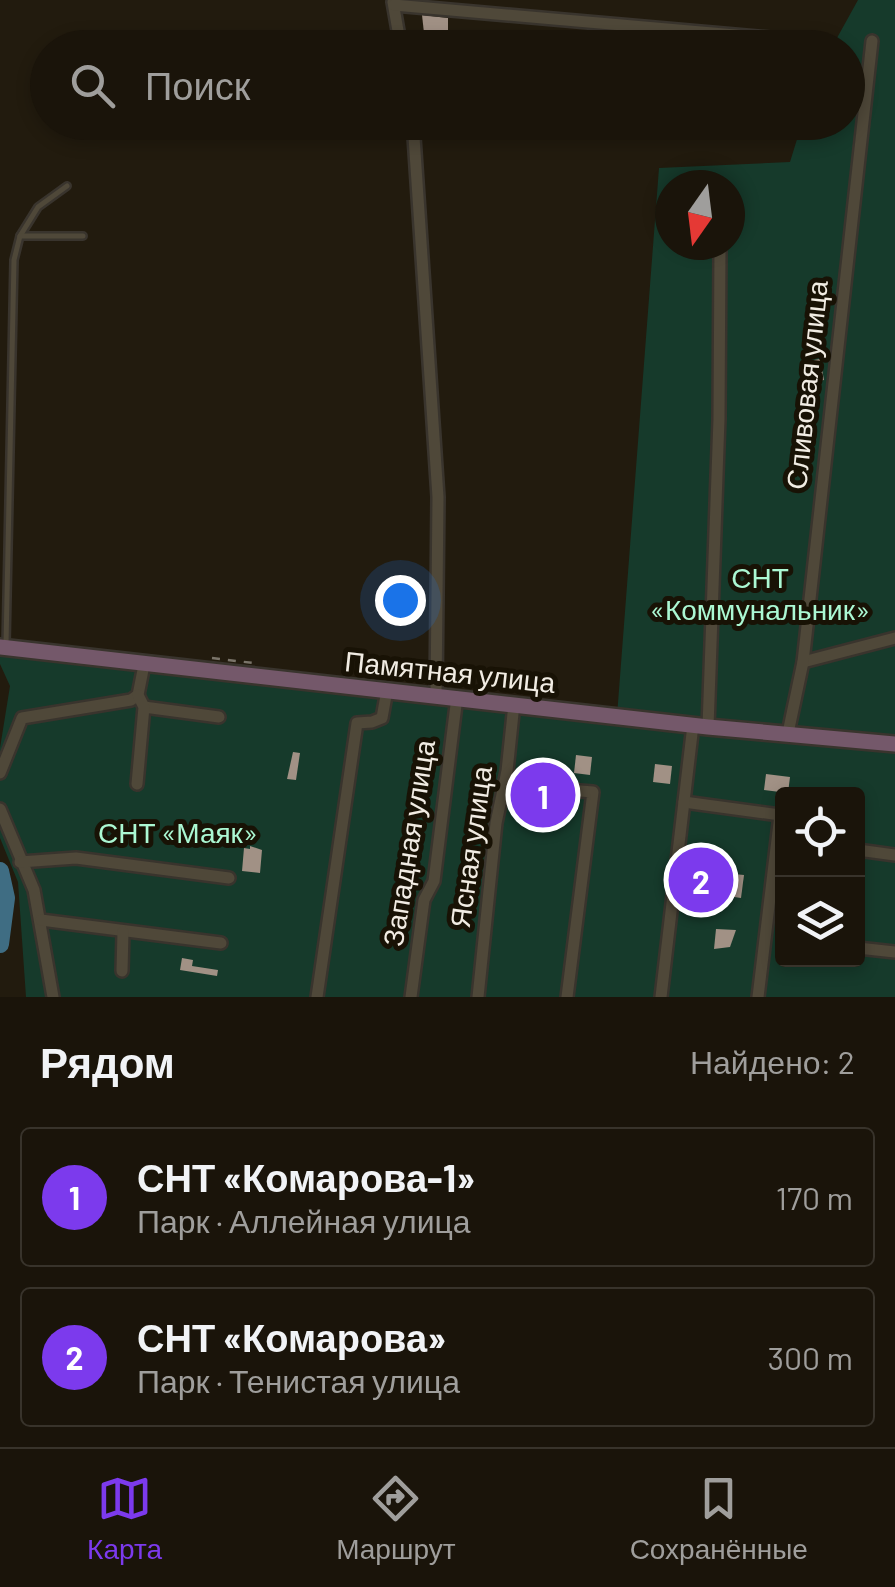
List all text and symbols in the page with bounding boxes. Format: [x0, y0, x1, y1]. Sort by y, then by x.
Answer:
search box [30, 30, 865, 140]
icon: search [65, 58, 120, 113]
text: Поиск [145, 62, 250, 108]
north arrow [655, 170, 745, 260]
street label: Сливовая улица [778, 278, 834, 491]
park label: СНТ «Коммунальник» [650, 560, 870, 626]
your location [375, 575, 426, 626]
street label: Памятная улица [343, 643, 558, 699]
street label: Западная улица [375, 737, 441, 948]
pin: 1 [510, 758, 576, 832]
street label: Ясная улица [442, 763, 498, 930]
map controls [775, 787, 865, 967]
button: locate [775, 787, 865, 877]
park label: СНТ «Маяк» [98, 815, 258, 849]
pin: 2 [668, 842, 734, 918]
button: layers [775, 877, 865, 967]
text: Рядом [40, 1036, 175, 1086]
text: Найдено: 2 [690, 1042, 855, 1080]
text: СНТ «Комарова-1» [137, 1154, 475, 1200]
text: 1 [69, 1178, 80, 1216]
text: 170 m [776, 1178, 853, 1216]
text: Парк · Аллейная улица [137, 1201, 471, 1239]
text: СНТ «Комарова» [137, 1314, 446, 1360]
text: 2 [66, 1338, 83, 1376]
text: 300 m [767, 1338, 853, 1376]
text: Парк · Тенистая улица [137, 1361, 460, 1399]
tab: Карта [87, 1471, 162, 1566]
tab: Маршрут [336, 1471, 455, 1566]
tab: Сохранённые [630, 1471, 808, 1566]

